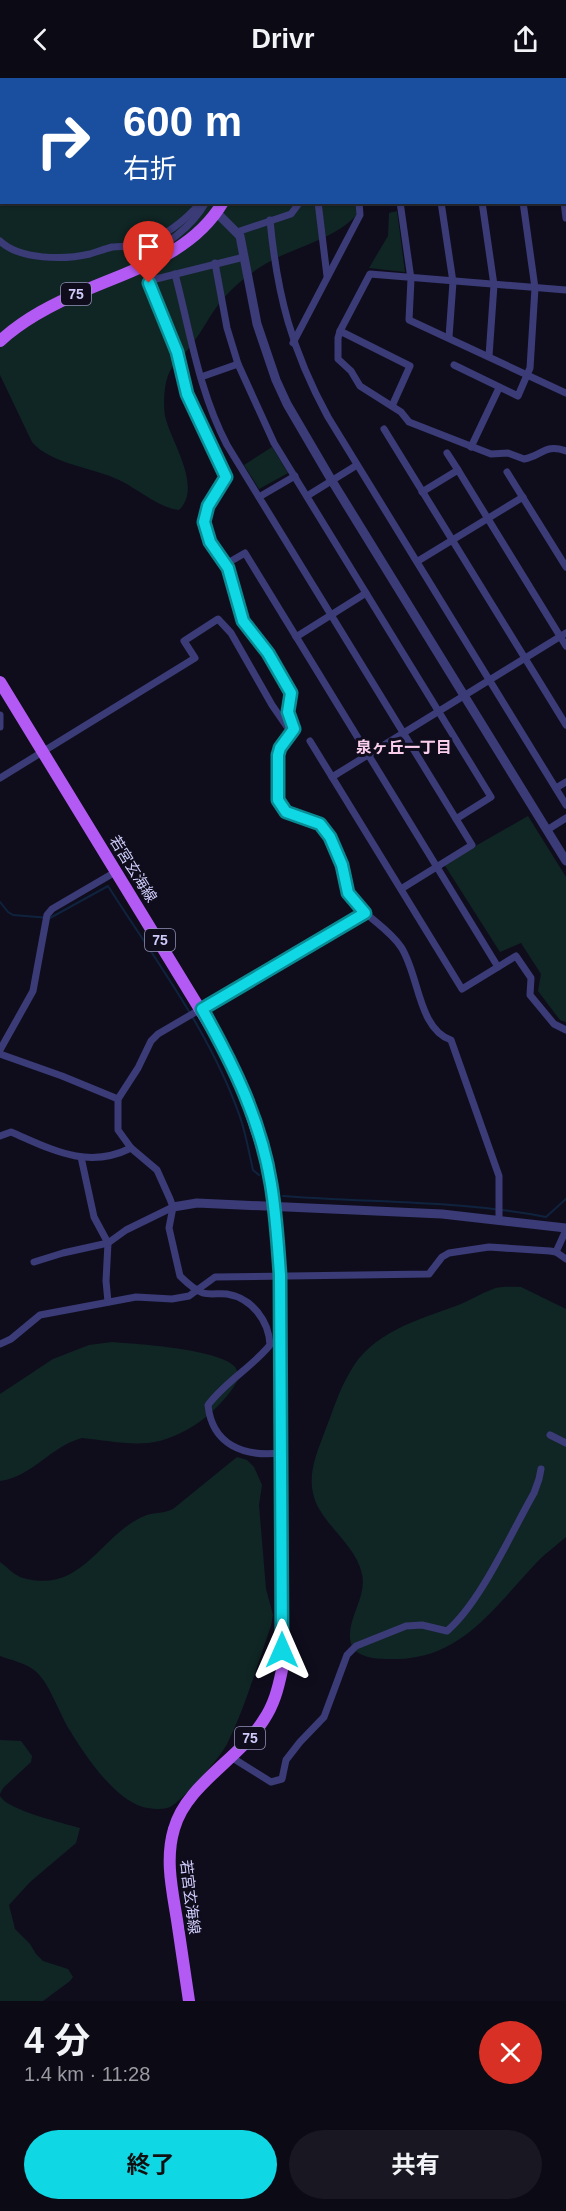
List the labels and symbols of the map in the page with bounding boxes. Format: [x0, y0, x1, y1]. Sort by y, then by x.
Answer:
pin [123, 221, 174, 283]
road number: 75 [61, 283, 91, 305]
district label: 泉ヶ丘一丁目 [356, 739, 452, 756]
street label: 若宮玄海線 [106, 832, 161, 905]
road number: 75 [145, 929, 175, 951]
position arrow [250, 1618, 314, 1682]
road number: 75 [235, 1727, 265, 1749]
street label: 若宮玄海線 [177, 1859, 204, 1935]

